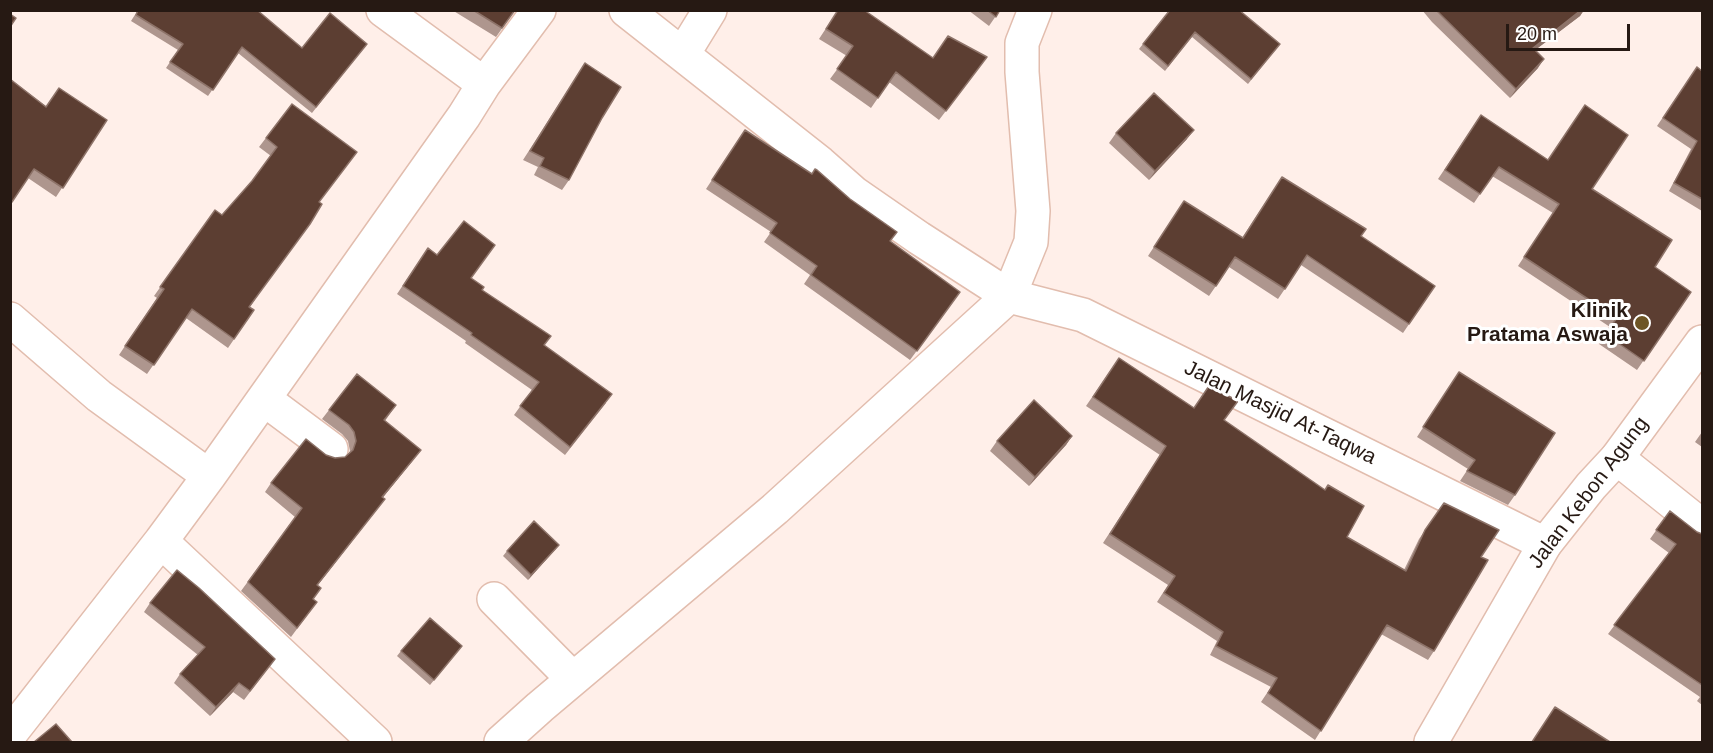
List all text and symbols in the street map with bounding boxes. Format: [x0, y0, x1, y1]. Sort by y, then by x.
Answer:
scale bar [1509, 12, 1634, 50]
text: 20 m [1517, 24, 1557, 44]
place label: Klinik Pratama Aswaja [1467, 298, 1628, 348]
marker: Klinik Pratama Aswaja [1633, 314, 1651, 332]
street label: Jalan Masjid At-Taqwa [1180, 356, 1380, 470]
street label: Jalan Kebon Agung [1524, 412, 1654, 574]

